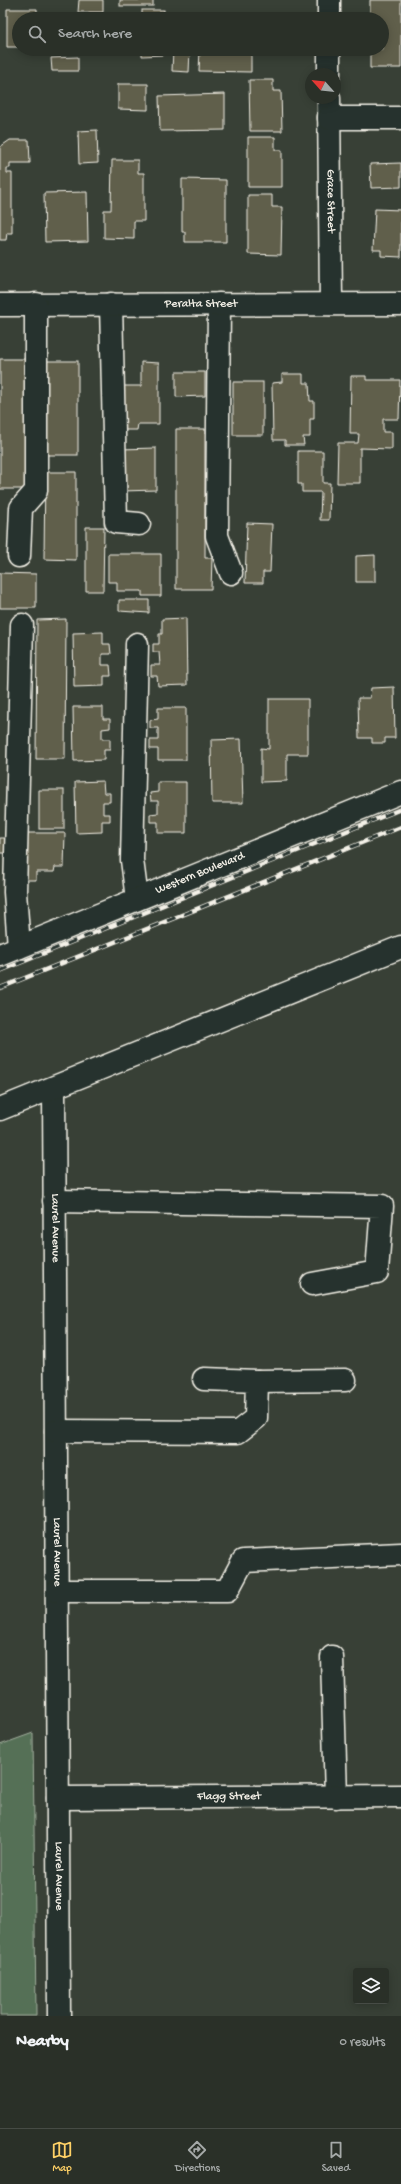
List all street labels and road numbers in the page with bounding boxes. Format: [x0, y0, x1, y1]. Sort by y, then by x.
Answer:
street label: Grace Street [323, 169, 337, 234]
street label: Peralta Street [164, 297, 239, 312]
street label: Western Boulevard [154, 849, 248, 898]
street label: Laurel Avenue [48, 1194, 62, 1263]
street label: Laurel Avenue [49, 1518, 64, 1587]
street label: Flagg Street [196, 1790, 262, 1804]
street label: Laurel Avenue [51, 1842, 65, 1911]

